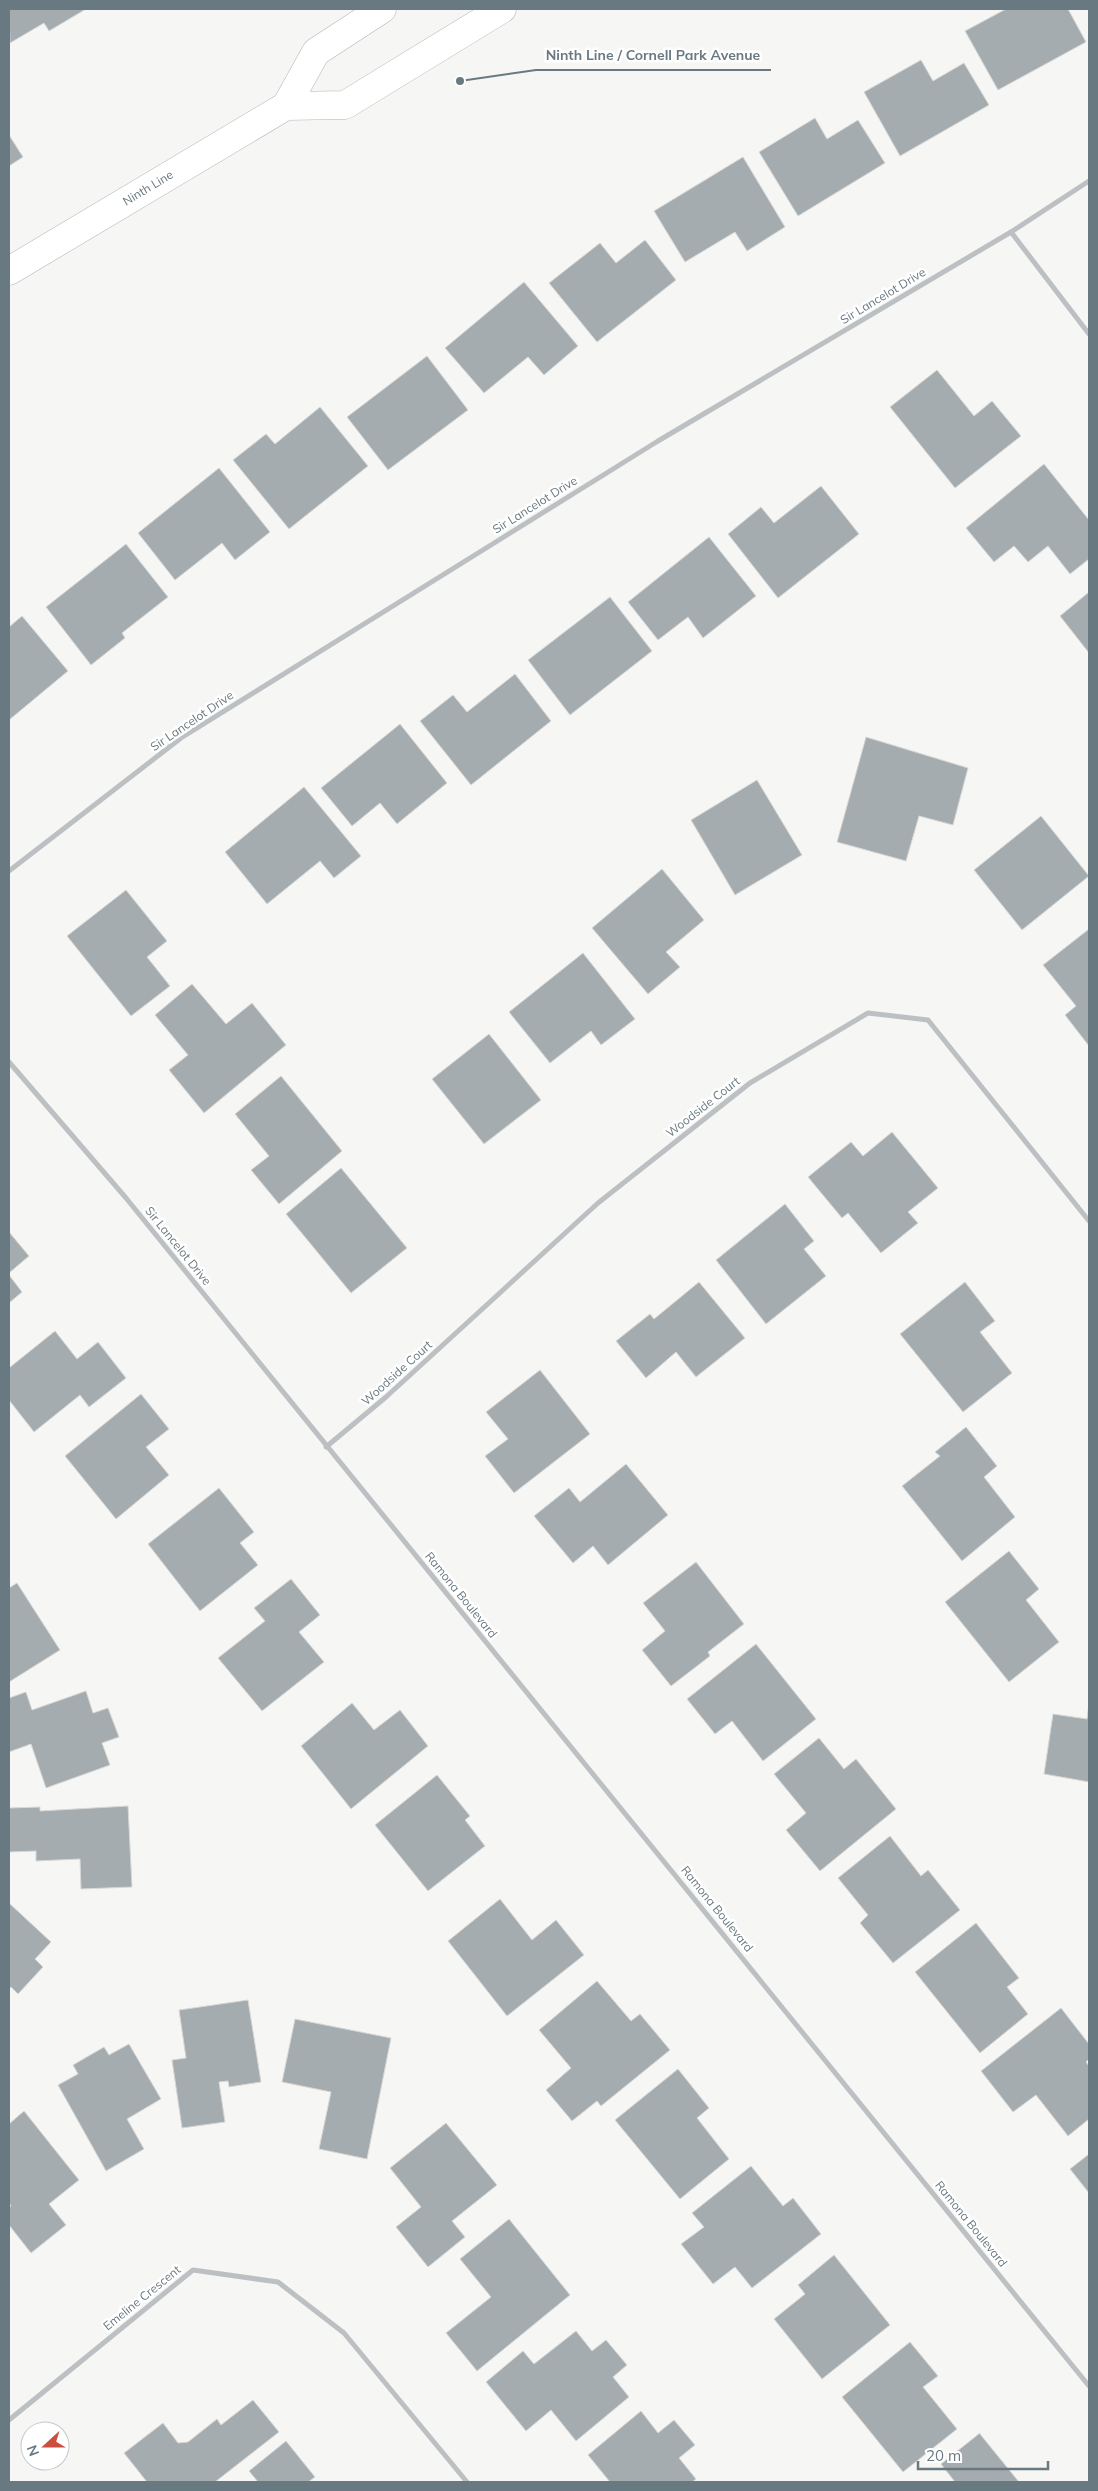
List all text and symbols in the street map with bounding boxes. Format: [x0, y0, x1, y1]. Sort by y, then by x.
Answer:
callout: Ninth Line / Cornell Park Avenue [536, 41, 771, 70]
text: Ninth Line / Cornell Park Avenue [546, 46, 761, 64]
street label: Ninth Line [120, 167, 176, 208]
street label: Sir Lancelot Drive [837, 264, 928, 327]
street label: Sir Lancelot Drive [490, 473, 580, 537]
street label: Sir Lancelot Drive [147, 687, 236, 754]
street label: Woodside Court [663, 1073, 743, 1140]
street label: Sir Lancelot Drive [142, 1203, 215, 1288]
street label: Woodside Court [358, 1337, 435, 1408]
street label: Ramona Boulevard [422, 1549, 501, 1641]
street label: Ramona Boulevard [678, 1863, 757, 1955]
street label: Ramona Boulevard [932, 2178, 1011, 2270]
street label: Emeline Crescent [100, 2262, 183, 2333]
north arrow [20, 2421, 70, 2471]
scale bar [918, 2438, 1048, 2470]
text: N [23, 2442, 43, 2459]
text: 20 m [926, 2446, 961, 2465]

